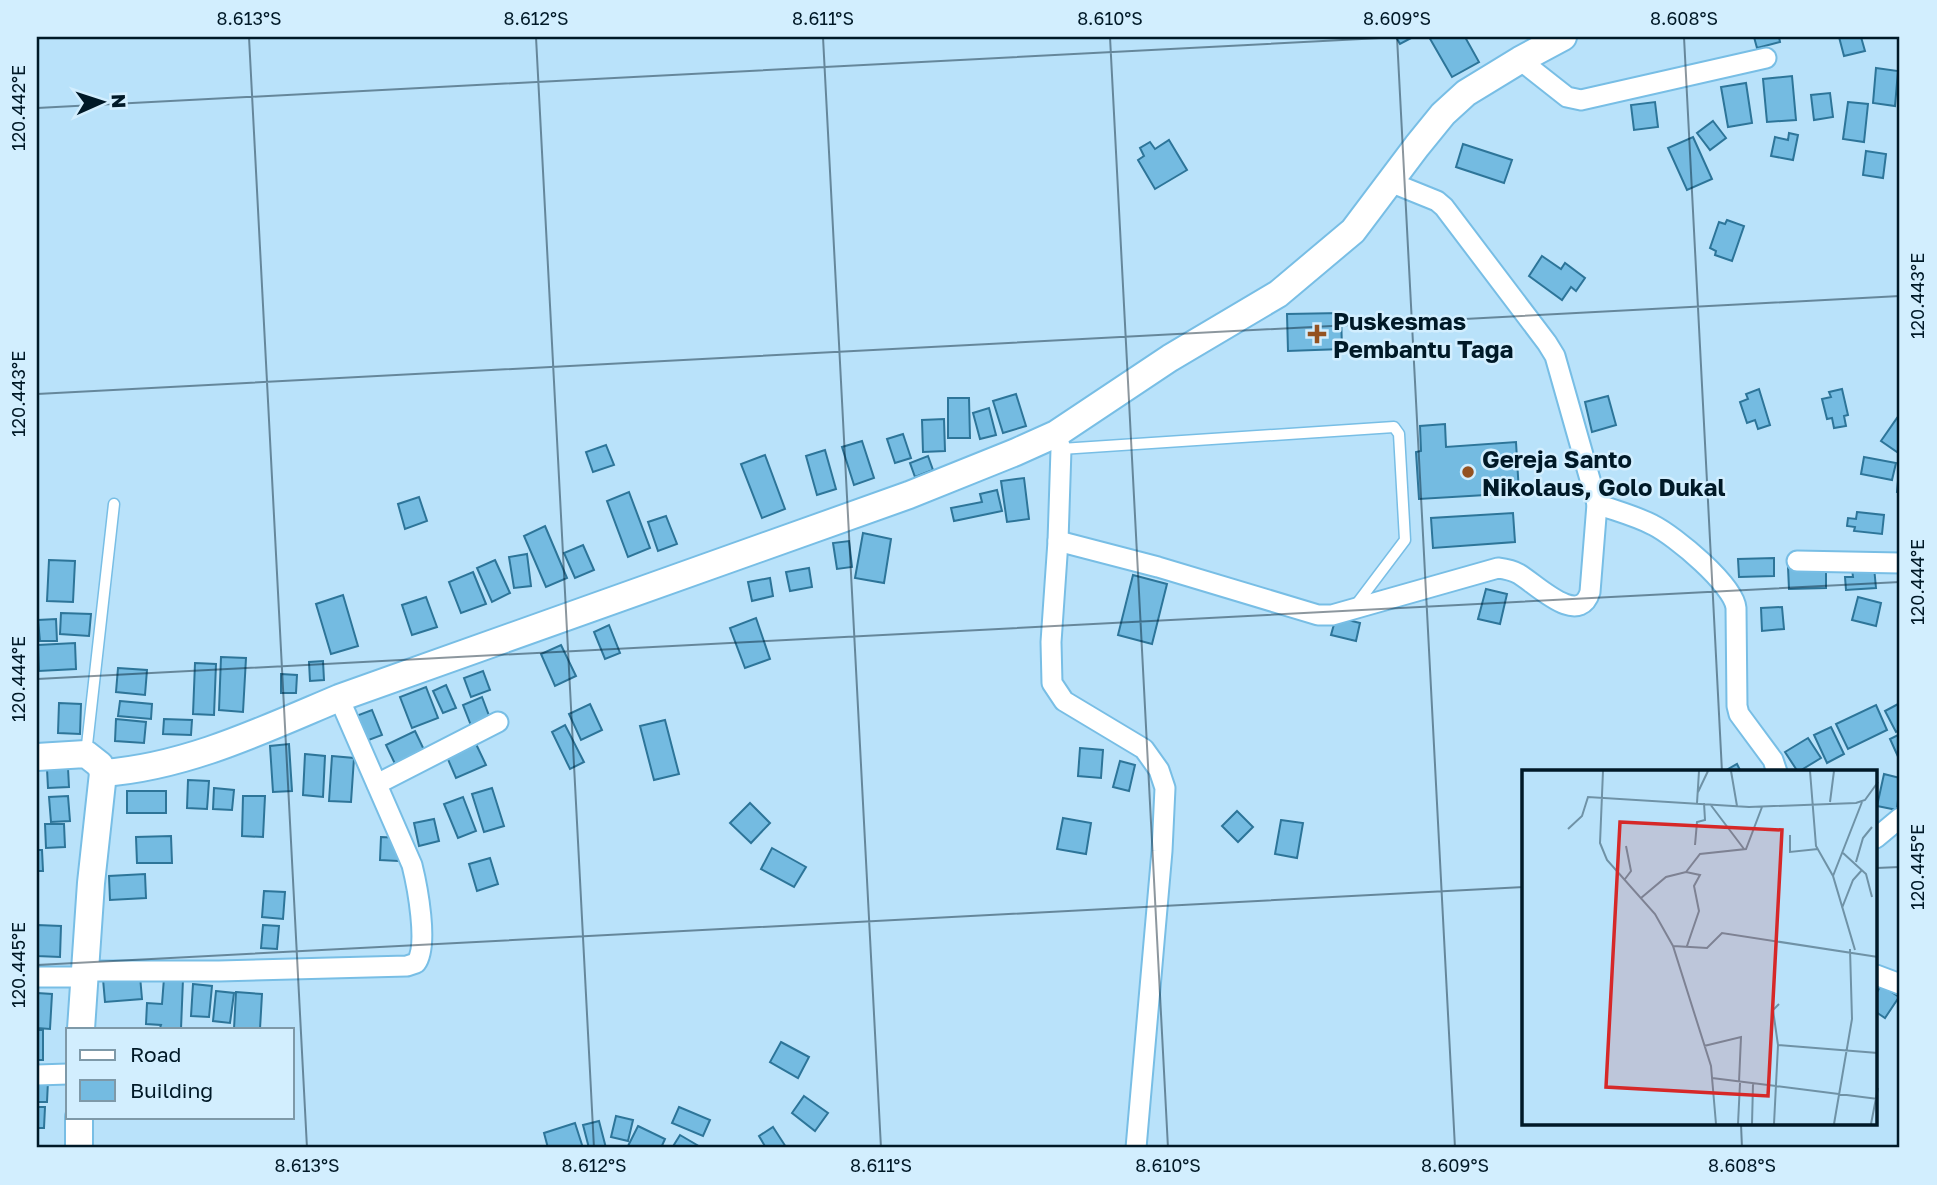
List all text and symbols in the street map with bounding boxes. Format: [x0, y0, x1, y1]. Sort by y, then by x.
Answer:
text: 8.613°S [216, 7, 282, 29]
text: 8.612°S [504, 7, 568, 29]
text: 8.611°S [792, 7, 854, 29]
text: 8.610°S [1077, 7, 1143, 29]
text: 8.609°S [1363, 7, 1431, 29]
text: 8.608°S [1650, 7, 1718, 29]
text: 120.442°E [7, 65, 29, 151]
north arrow [66, 66, 136, 136]
text: N [108, 93, 131, 109]
text: 120.443°E [1906, 253, 1928, 339]
place label: Puskesmas Pembantu Taga [1333, 306, 1513, 363]
marker: Puskesmas Pembantu Taga [1307, 324, 1327, 344]
text: 120.443°E [7, 351, 29, 437]
place label: Gereja Santo Nikolaus, Golo Dukal [1482, 444, 1725, 501]
marker: Gereja Santo Nikolaus, Golo Dukal [1460, 464, 1476, 480]
text: 120.444°E [1906, 539, 1928, 625]
text: 120.444°E [7, 636, 29, 722]
inset map [1522, 770, 1878, 1126]
text: 120.445°E [1906, 824, 1928, 910]
text: 120.445°E [7, 922, 29, 1008]
legend [66, 1028, 294, 1118]
text: Road [130, 1041, 181, 1067]
text: Building [130, 1077, 213, 1103]
text: 8.613°S [274, 1154, 340, 1176]
text: 8.612°S [562, 1154, 626, 1176]
text: 8.611°S [850, 1154, 912, 1176]
text: 8.610°S [1135, 1154, 1201, 1176]
text: 8.609°S [1421, 1154, 1489, 1176]
text: 8.608°S [1708, 1154, 1776, 1176]

